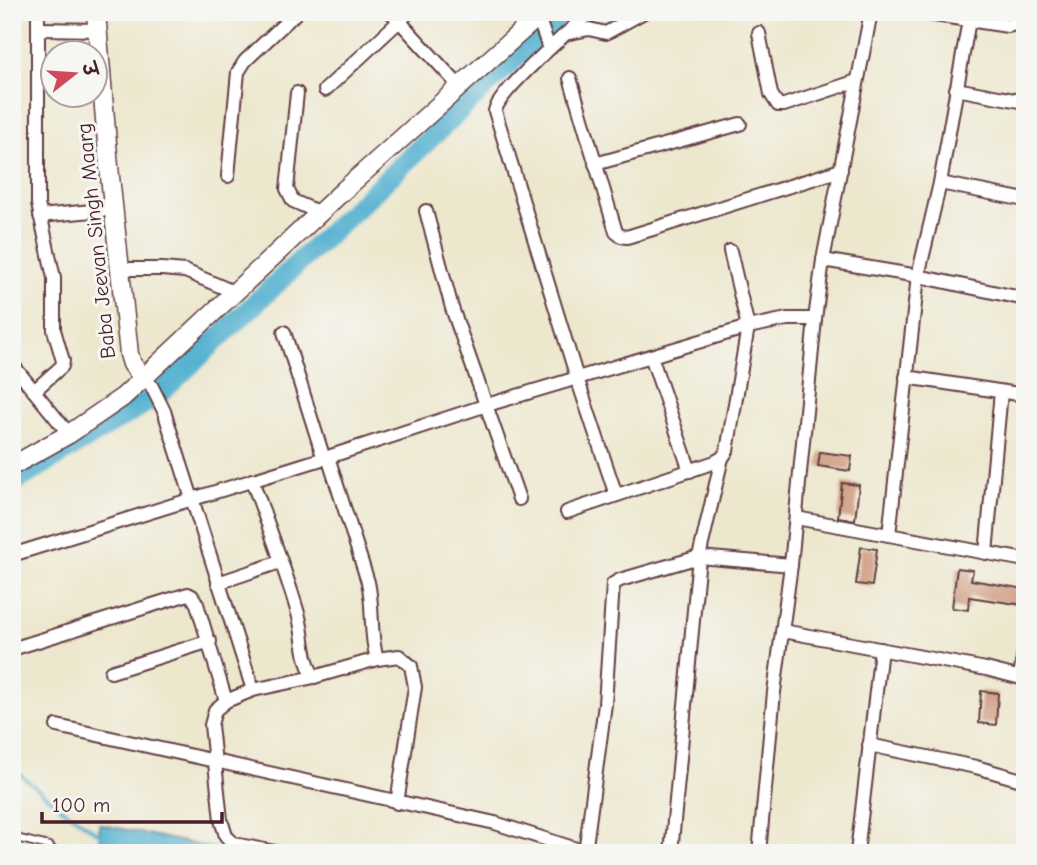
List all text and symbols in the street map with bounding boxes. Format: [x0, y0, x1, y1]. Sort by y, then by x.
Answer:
north arrow [38, 38, 108, 108]
text: उ [76, 58, 102, 81]
street label: Baba Jeevan Singh Maarg [72, 122, 120, 360]
scale bar [42, 781, 222, 825]
text: 100 m [52, 793, 110, 817]

